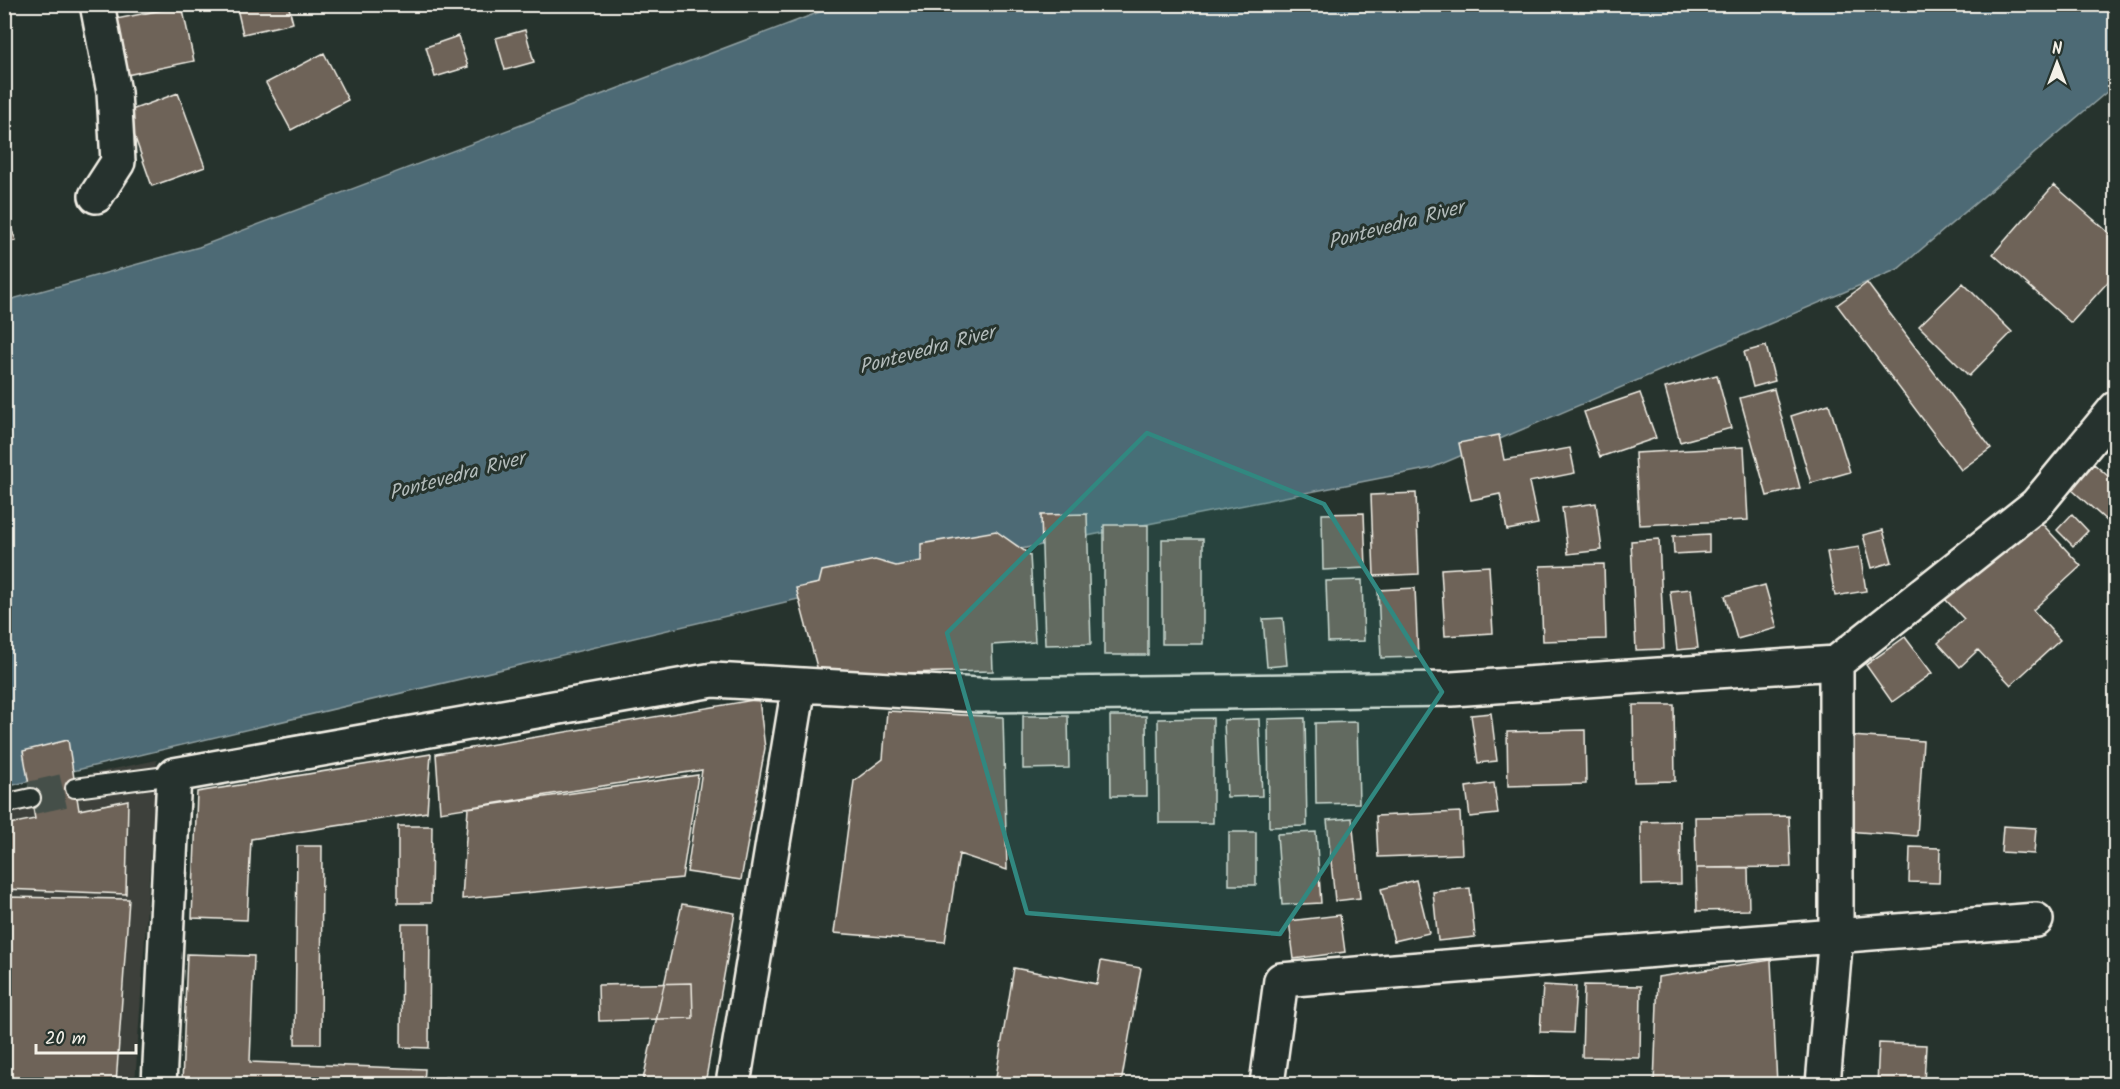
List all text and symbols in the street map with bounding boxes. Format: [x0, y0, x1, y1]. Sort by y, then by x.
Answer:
north arrow [2027, 33, 2087, 93]
text: N [2052, 37, 2062, 62]
water label: Pontevedra River [1325, 191, 1472, 259]
water label: Pontevedra River [856, 316, 1003, 384]
water label: Pontevedra River [386, 442, 533, 510]
scale bar [36, 1017, 136, 1055]
text: 20 m [45, 1025, 86, 1054]

